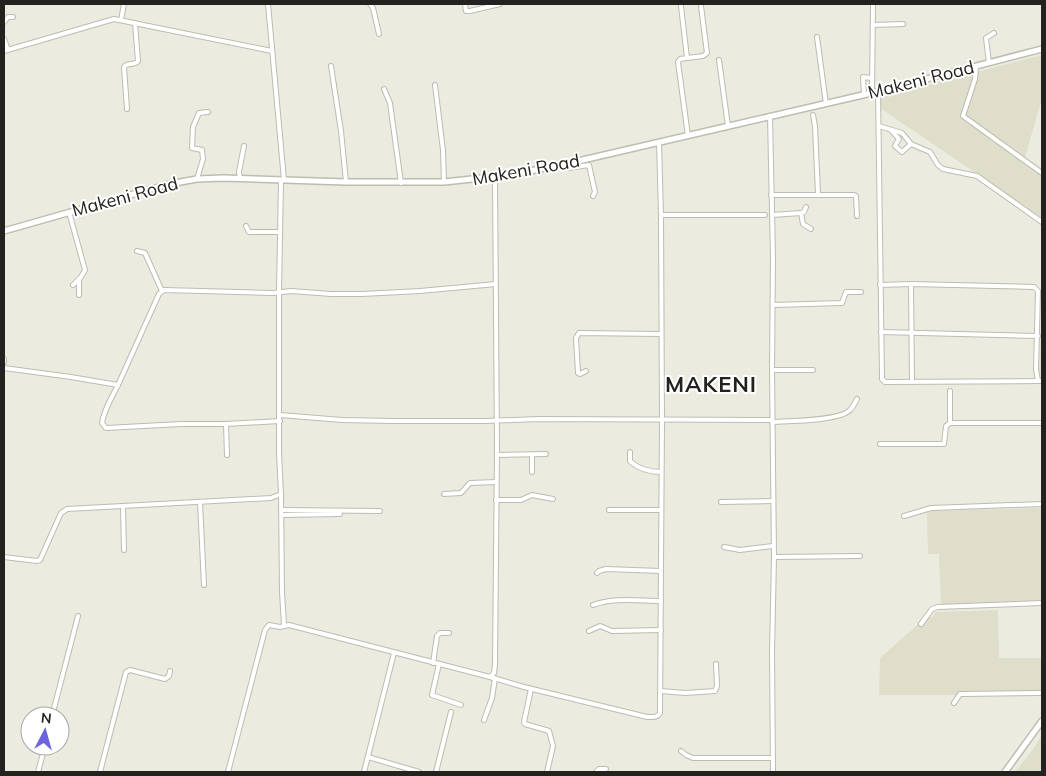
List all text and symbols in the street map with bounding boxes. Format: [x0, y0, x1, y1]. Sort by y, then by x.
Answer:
street label: Makeni Road [865, 55, 976, 104]
street label: Makeni Road [470, 149, 581, 190]
street label: Makeni Road [69, 171, 180, 222]
district label: MAKENI [665, 370, 757, 398]
north arrow [20, 706, 70, 756]
text: N [40, 709, 53, 728]

